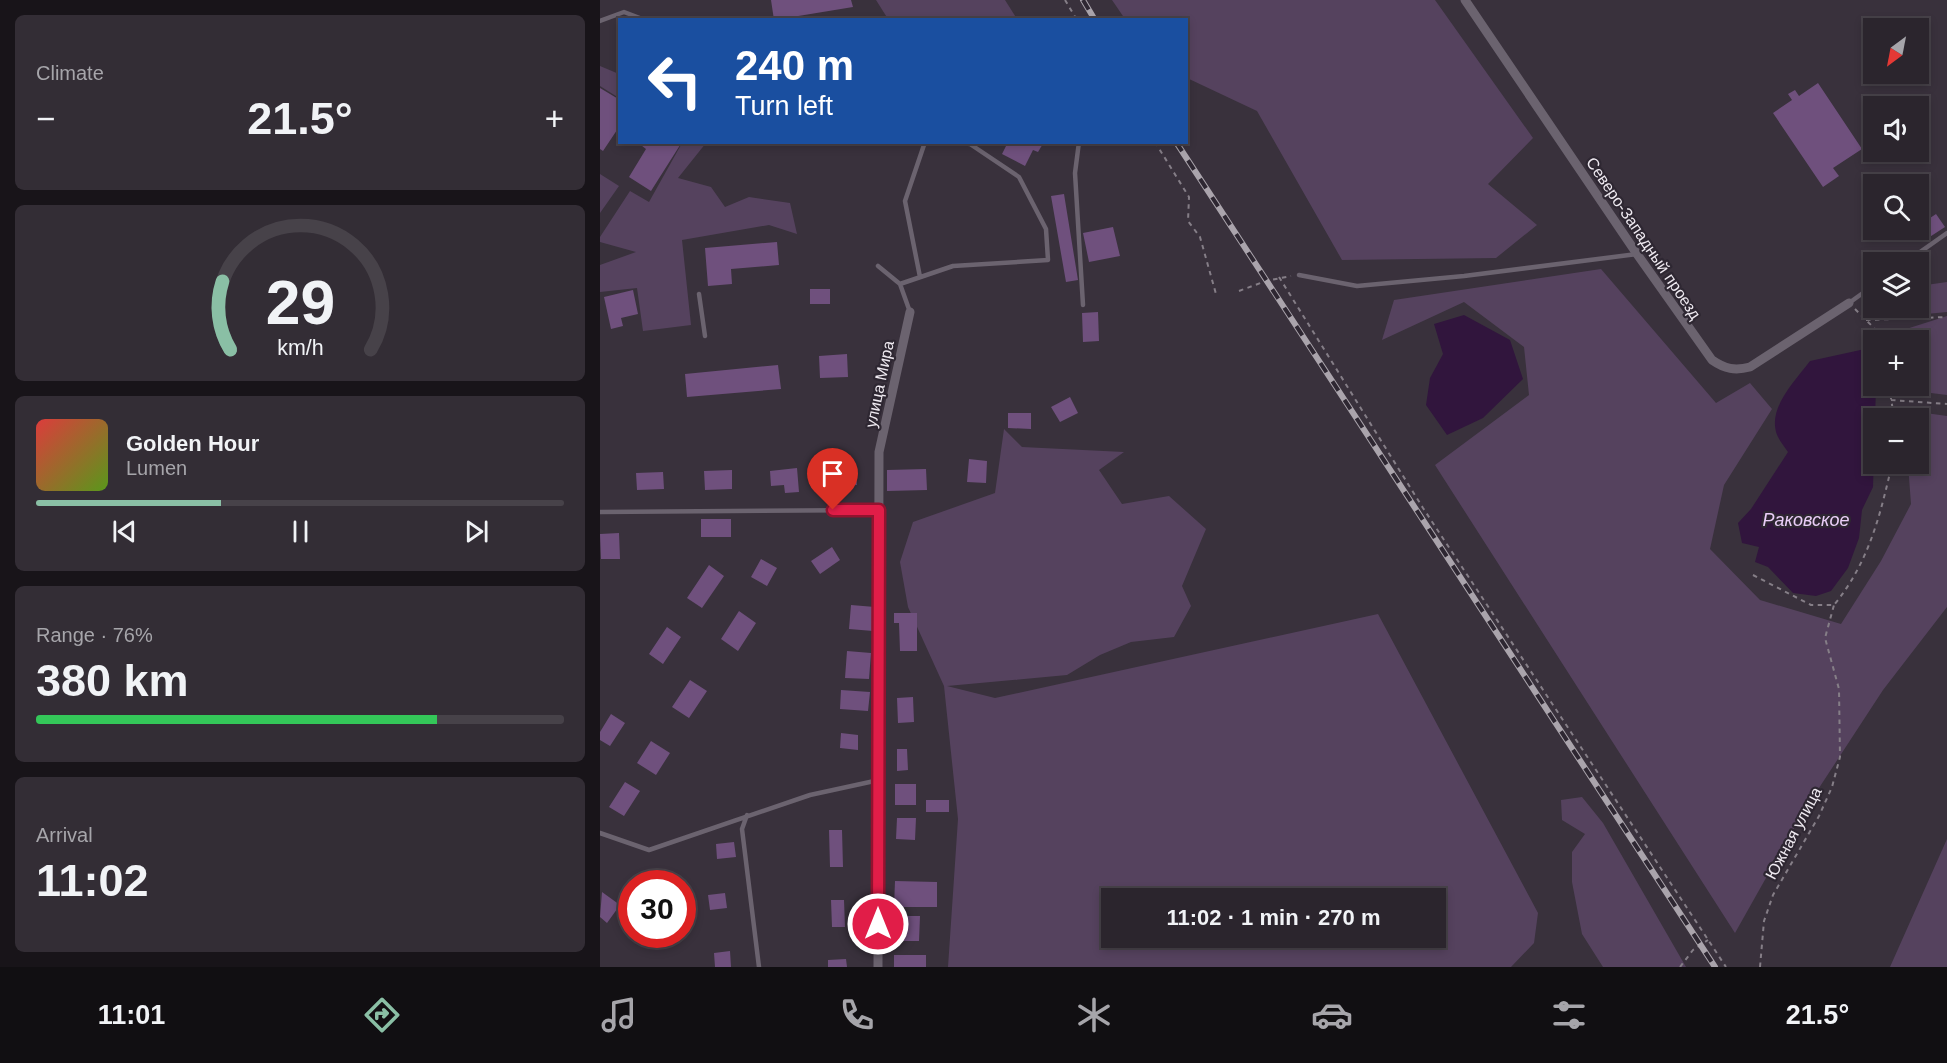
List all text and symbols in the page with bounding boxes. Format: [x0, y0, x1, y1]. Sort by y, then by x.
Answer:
north arrow [1863, 18, 1929, 84]
map controls [1863, 18, 1929, 474]
icon: left [636, 42, 714, 120]
text: 240 m [735, 42, 854, 89]
text: Climate [36, 62, 104, 84]
text: Turn left [735, 91, 833, 121]
text: 21.5° [247, 93, 353, 144]
button: sound [1863, 96, 1929, 162]
text: − [36, 100, 55, 137]
text: + [545, 100, 564, 137]
street label: Северо-Западный проезд [1583, 154, 1704, 323]
button: search [1863, 174, 1929, 240]
button: layers [1863, 252, 1929, 318]
text: 29 [265, 268, 335, 337]
button: + [1863, 330, 1929, 396]
text: km/h [277, 337, 323, 361]
street label: улица Мира [862, 339, 897, 429]
button: − [1863, 408, 1929, 474]
text: Golden Hour [126, 431, 259, 456]
pin [807, 448, 858, 510]
text: Lumen [126, 457, 187, 479]
icon: arrive [816, 457, 849, 490]
water label: Раковское [1762, 510, 1850, 530]
icon: previous [108, 515, 141, 548]
icon: pause [284, 515, 317, 548]
icon: next [460, 515, 493, 548]
text: Range · 76% [36, 624, 153, 646]
text: 380 km [36, 655, 189, 706]
street label: Южная улица [1762, 784, 1825, 882]
text: Arrival [36, 824, 93, 846]
text: 11:02 [36, 855, 149, 906]
speed limit sign: 30 [618, 870, 696, 948]
position arrow [846, 892, 910, 956]
text: 11:02 · 1 min · 270 m [1167, 905, 1381, 930]
icon: directions [361, 994, 403, 1036]
icon: music [598, 994, 640, 1036]
icon: phone [836, 994, 878, 1036]
icon: climate [1073, 994, 1115, 1036]
icon: car [1311, 994, 1353, 1036]
icon: filters [1548, 994, 1590, 1036]
text: 11:01 [98, 1000, 165, 1030]
text: 21.5° [1786, 1000, 1849, 1030]

